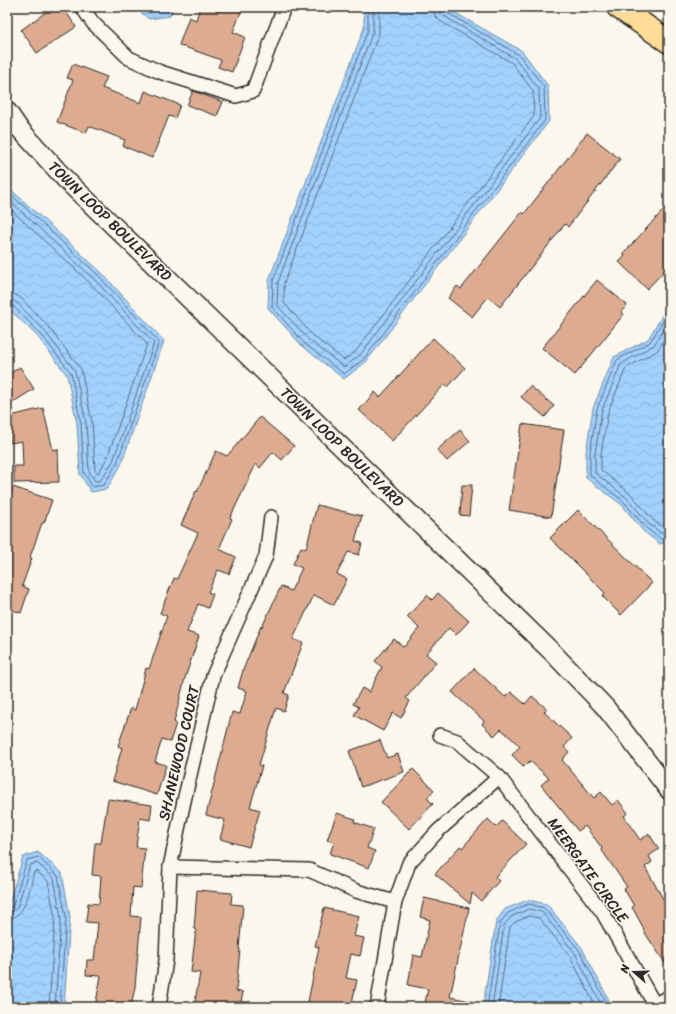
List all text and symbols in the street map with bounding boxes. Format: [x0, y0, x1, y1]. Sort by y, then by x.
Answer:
street label: TOWN LOOP BOULEVARD [42, 155, 178, 287]
street label: TOWN LOOP BOULEVARD [274, 381, 410, 513]
street label: SHANEWOOD COURT [151, 682, 207, 823]
street label: MEERGATE CIRCLE [541, 812, 636, 930]
north arrow [614, 952, 654, 992]
text: N [614, 962, 635, 977]

